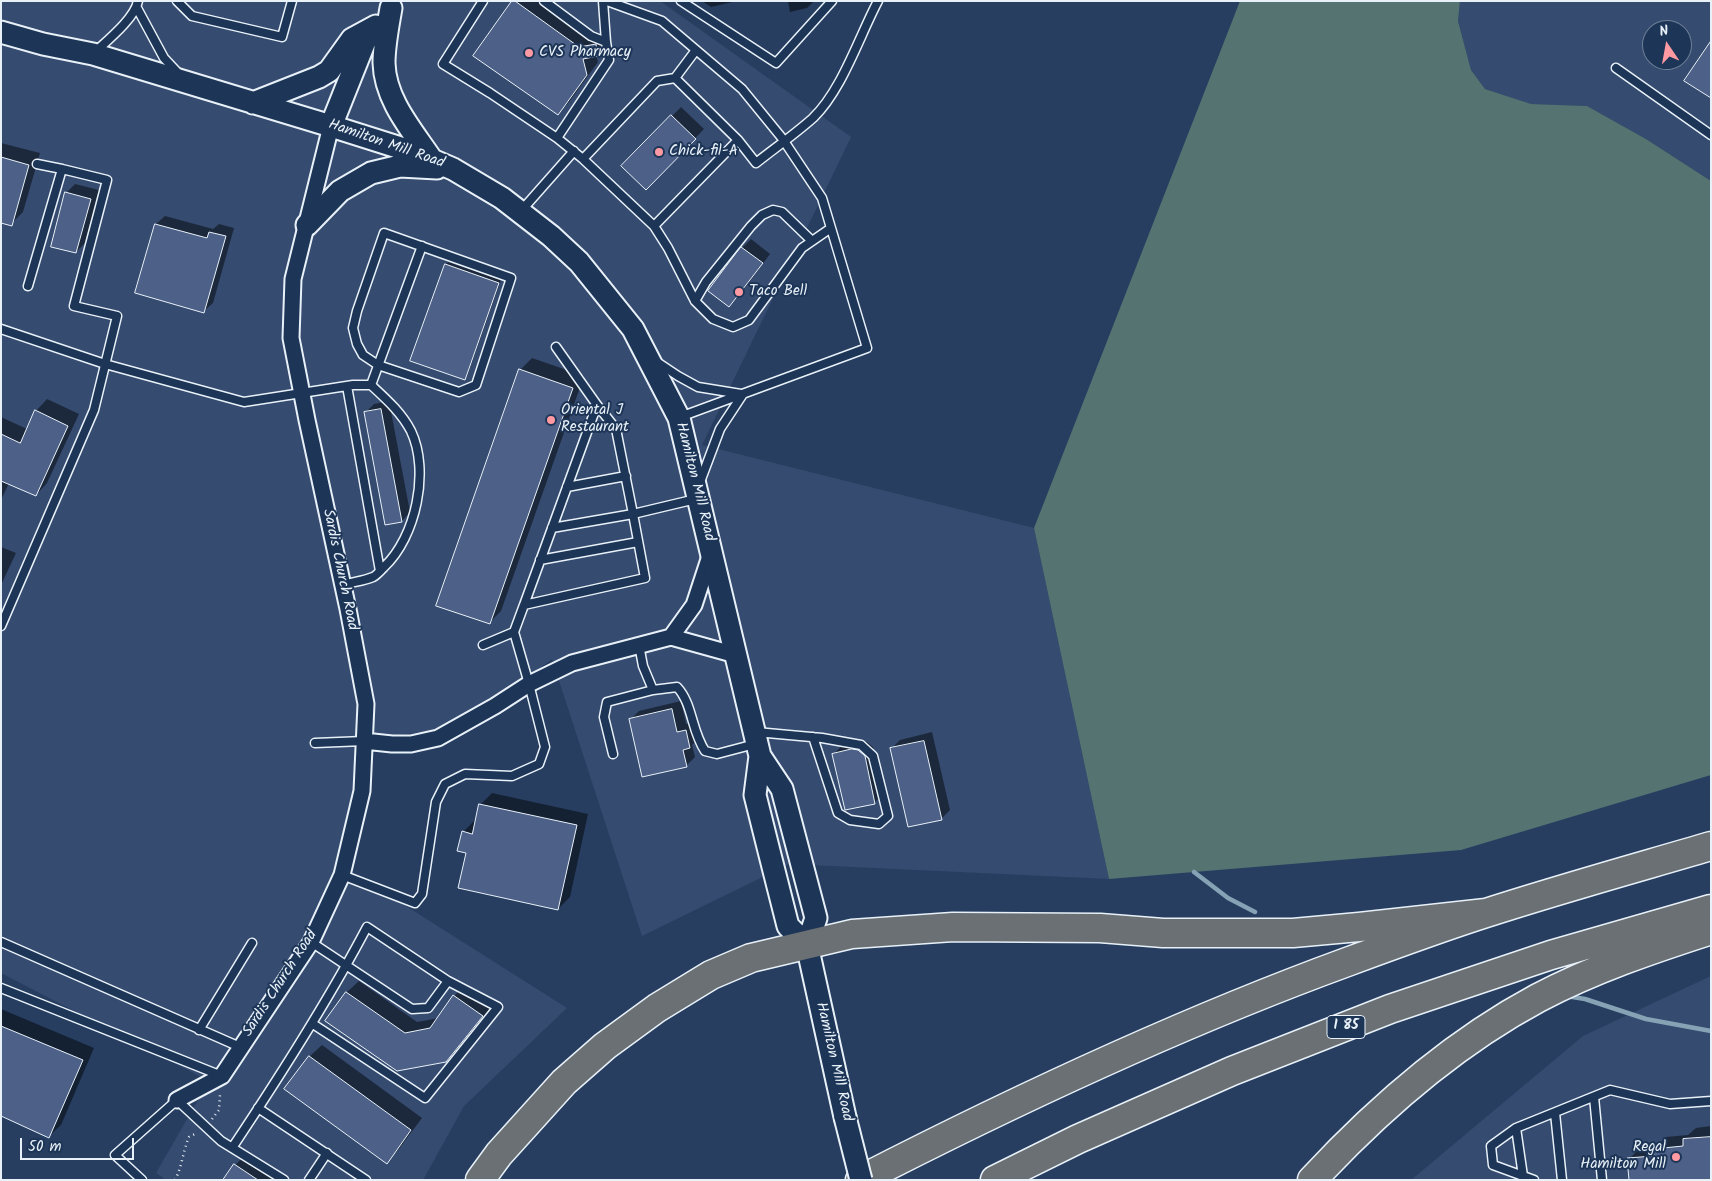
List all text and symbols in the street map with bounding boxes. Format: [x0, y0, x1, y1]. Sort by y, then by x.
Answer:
north arrow [1642, 20, 1692, 70]
text: N [1657, 20, 1671, 43]
place label: CVS Pharmacy [539, 44, 631, 62]
marker: CVS Pharmacy [523, 47, 535, 59]
street label: Hamilton Mill Road [326, 117, 446, 173]
place label: Chick-fil-A [669, 143, 738, 161]
marker: Chick-fil-A [653, 146, 665, 158]
place label: Taco Bell [749, 283, 807, 301]
marker: Taco Bell [733, 286, 745, 298]
place label: Oriental J Restaurant [561, 402, 629, 437]
marker: Oriental J Restaurant [545, 414, 557, 426]
street label: Hamilton Mill Road [671, 421, 717, 543]
street label: Sardis Church Road [317, 508, 361, 632]
street label: Sardis Church Road [240, 927, 322, 1041]
street label: Hamilton Mill Road [811, 1001, 855, 1123]
road number: I 85 [1327, 1016, 1365, 1038]
scale bar [22, 1128, 136, 1160]
text: 50 m [28, 1135, 62, 1159]
place label: Regal Hamilton Mill [1580, 1139, 1666, 1174]
marker: Regal Hamilton Mill [1670, 1151, 1682, 1163]

